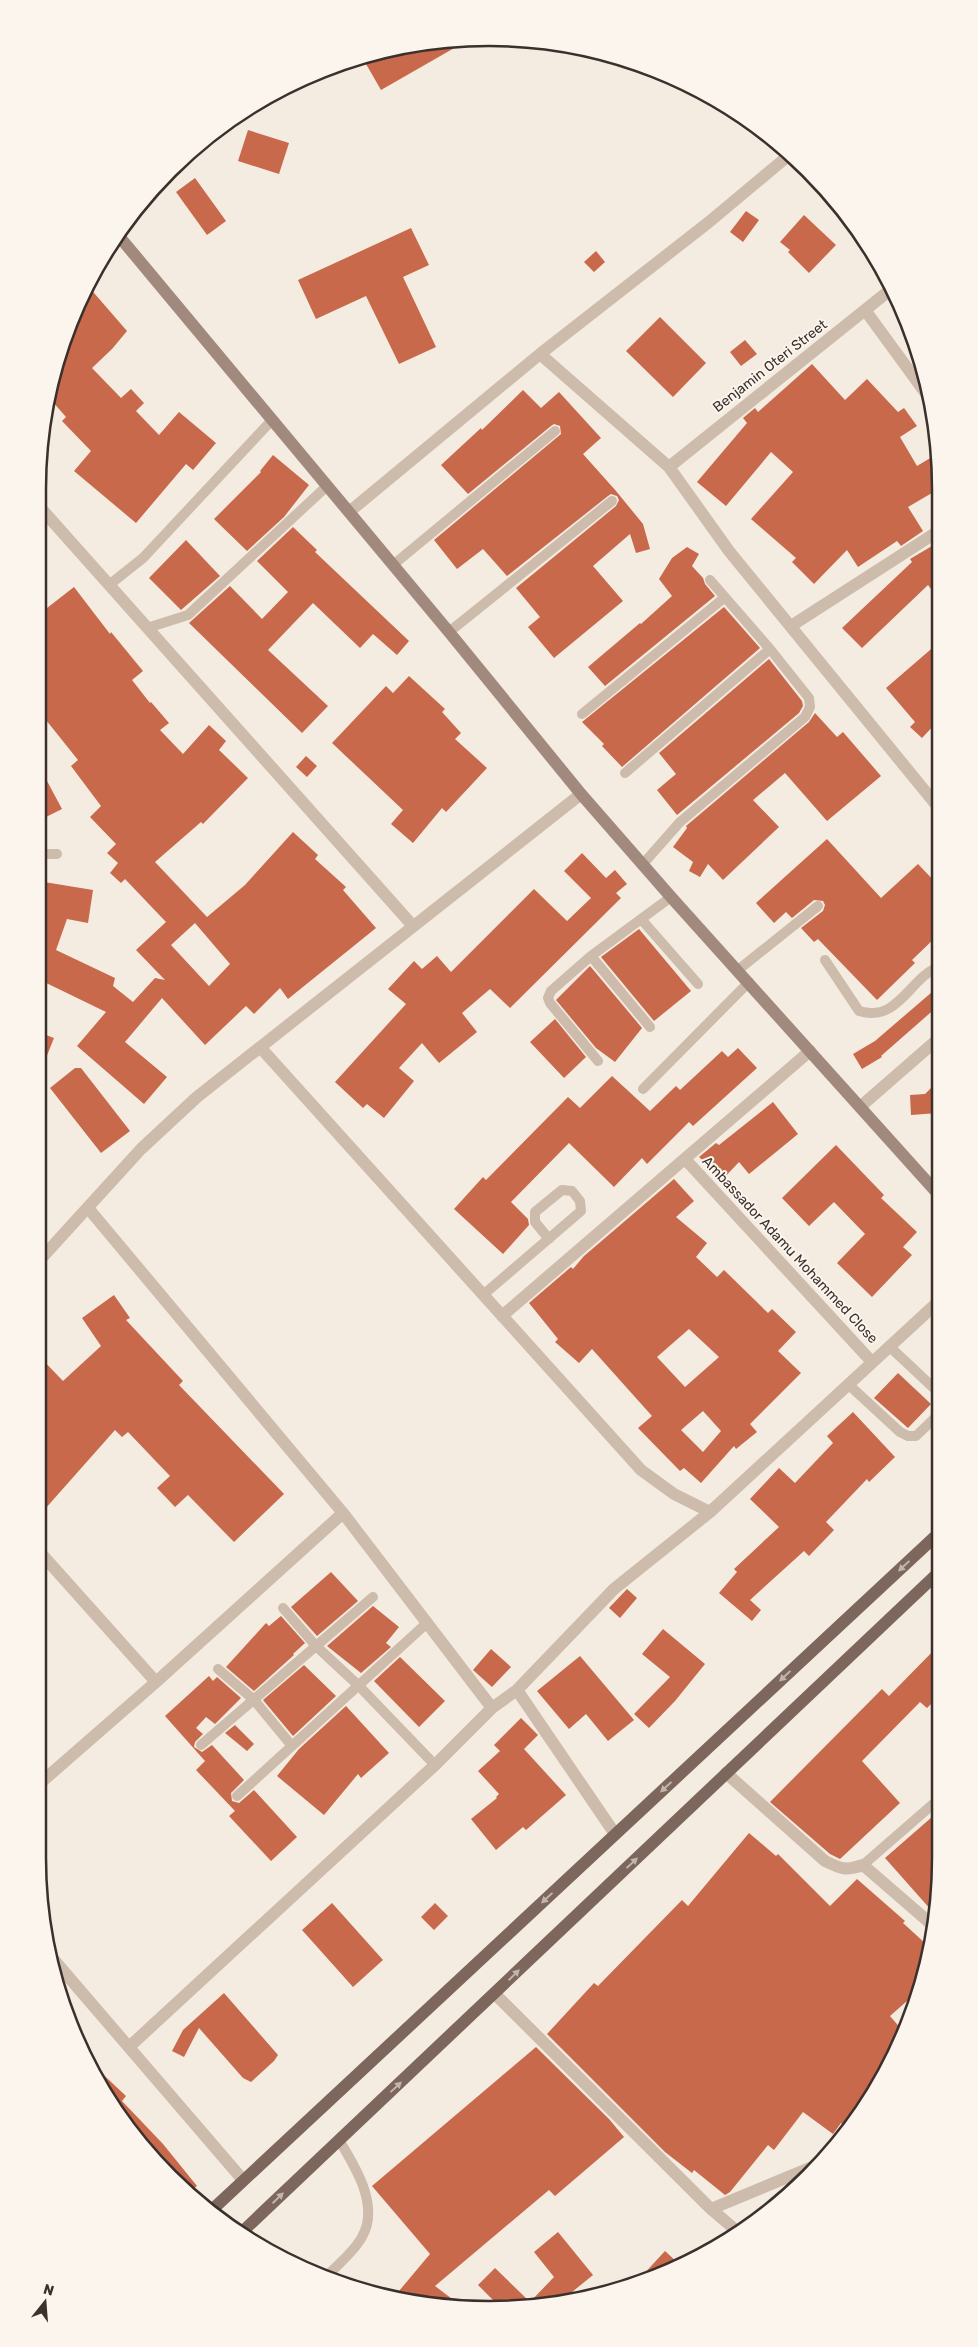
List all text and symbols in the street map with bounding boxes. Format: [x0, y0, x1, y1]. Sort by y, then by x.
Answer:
street label: Benjamin Oteri Street [710, 316, 831, 416]
street label: Ambassador Adamu Mohammed Close [699, 1153, 881, 1347]
one-way arrow [898, 1560, 910, 1572]
one-way arrow [779, 1670, 791, 1682]
one-way arrow [660, 1781, 672, 1793]
one-way arrow [625, 1857, 637, 1869]
one-way arrow [541, 1892, 553, 1904]
one-way arrow [508, 1969, 520, 1981]
one-way arrow [389, 2081, 401, 2093]
one-way arrow [271, 2192, 283, 2204]
north arrow [20, 2277, 70, 2327]
text: N [41, 2280, 56, 2300]

